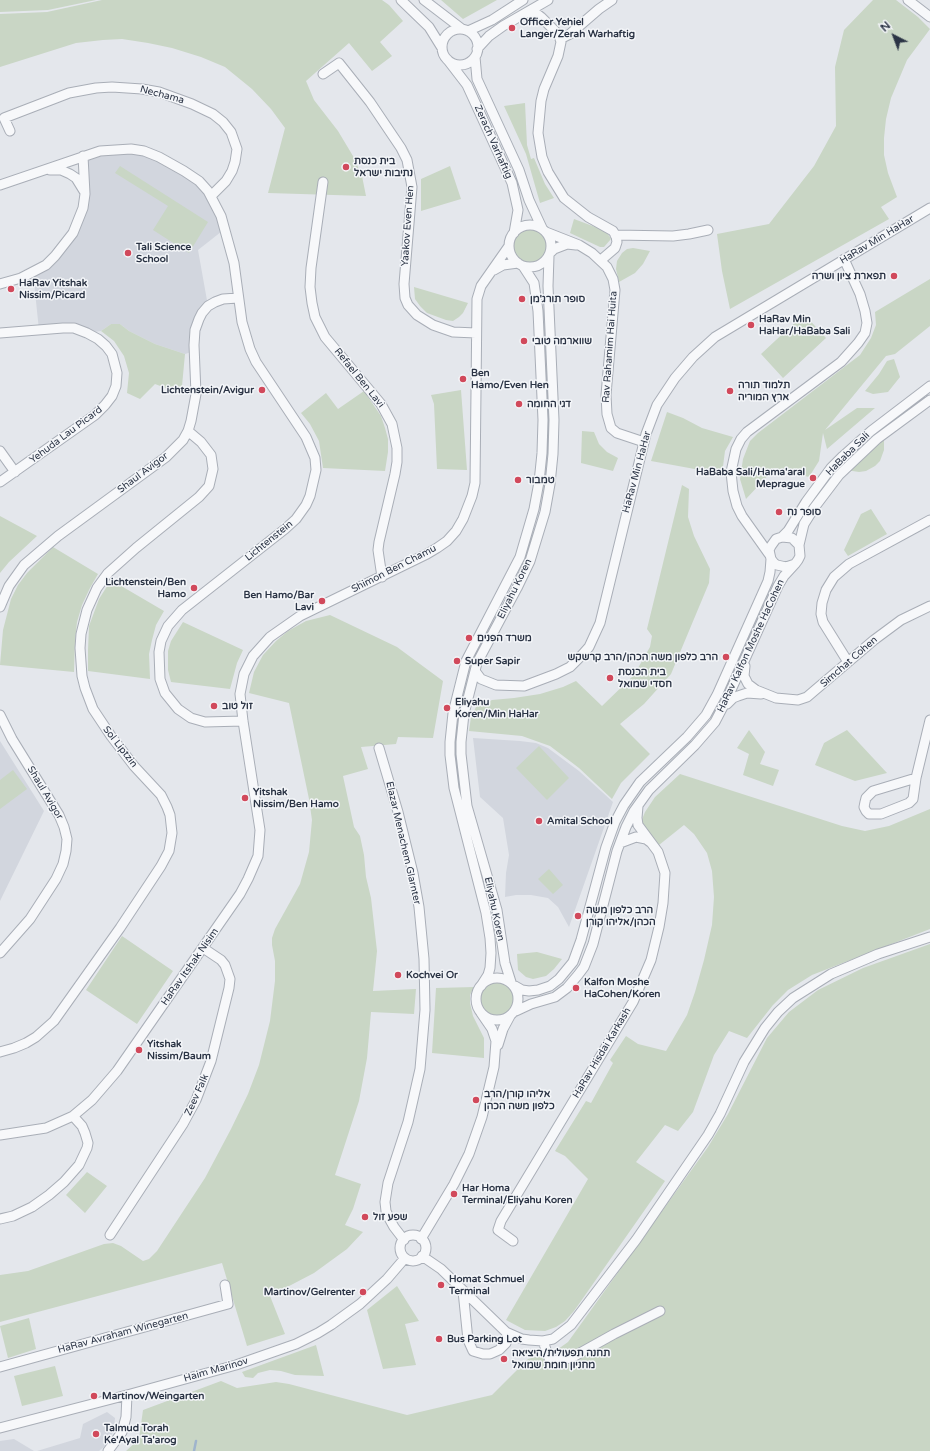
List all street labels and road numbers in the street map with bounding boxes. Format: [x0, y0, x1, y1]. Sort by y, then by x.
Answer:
street label: Nechama [139, 83, 185, 107]
street label: Zerach Varhaftig [471, 103, 515, 181]
street label: Yaakov Even Hen [399, 185, 417, 267]
street label: HaRav Min HaHar [838, 213, 916, 267]
street label: Rav Rahamim Hai Huita [600, 291, 620, 403]
street label: Refael Ben Lavi [331, 346, 387, 410]
street label: Yehuda Lau Picard [27, 404, 105, 466]
street label: HaRav Min HaHar [620, 430, 654, 514]
street label: HaBaba Sali [824, 430, 872, 478]
street label: Shaul Avigor [115, 450, 171, 496]
street label: Lichtenstein [243, 518, 295, 564]
street label: Shimon Ben Chamu [350, 542, 438, 596]
street label: Eliyahu Koren [495, 557, 535, 621]
street label: HaRav Kalfon Moshe HaCohen [715, 578, 787, 714]
street label: Simchat Cohen [818, 634, 880, 690]
street label: Sol Liptzin [100, 724, 140, 770]
street label: Shaul Avigor [24, 764, 66, 822]
street label: Elazar Menachem Glarnter [383, 780, 423, 906]
street label: Eliyahu Koren [481, 876, 507, 942]
street label: HaRav Itshak Nisim [159, 926, 221, 1008]
street label: HaRav Hisdai Karkash [570, 1006, 634, 1100]
street label: Zeev Falk [182, 1072, 212, 1118]
street label: HaRav Avraham Winegarten [57, 1310, 189, 1356]
street label: Haim Marinov [182, 1355, 250, 1385]

